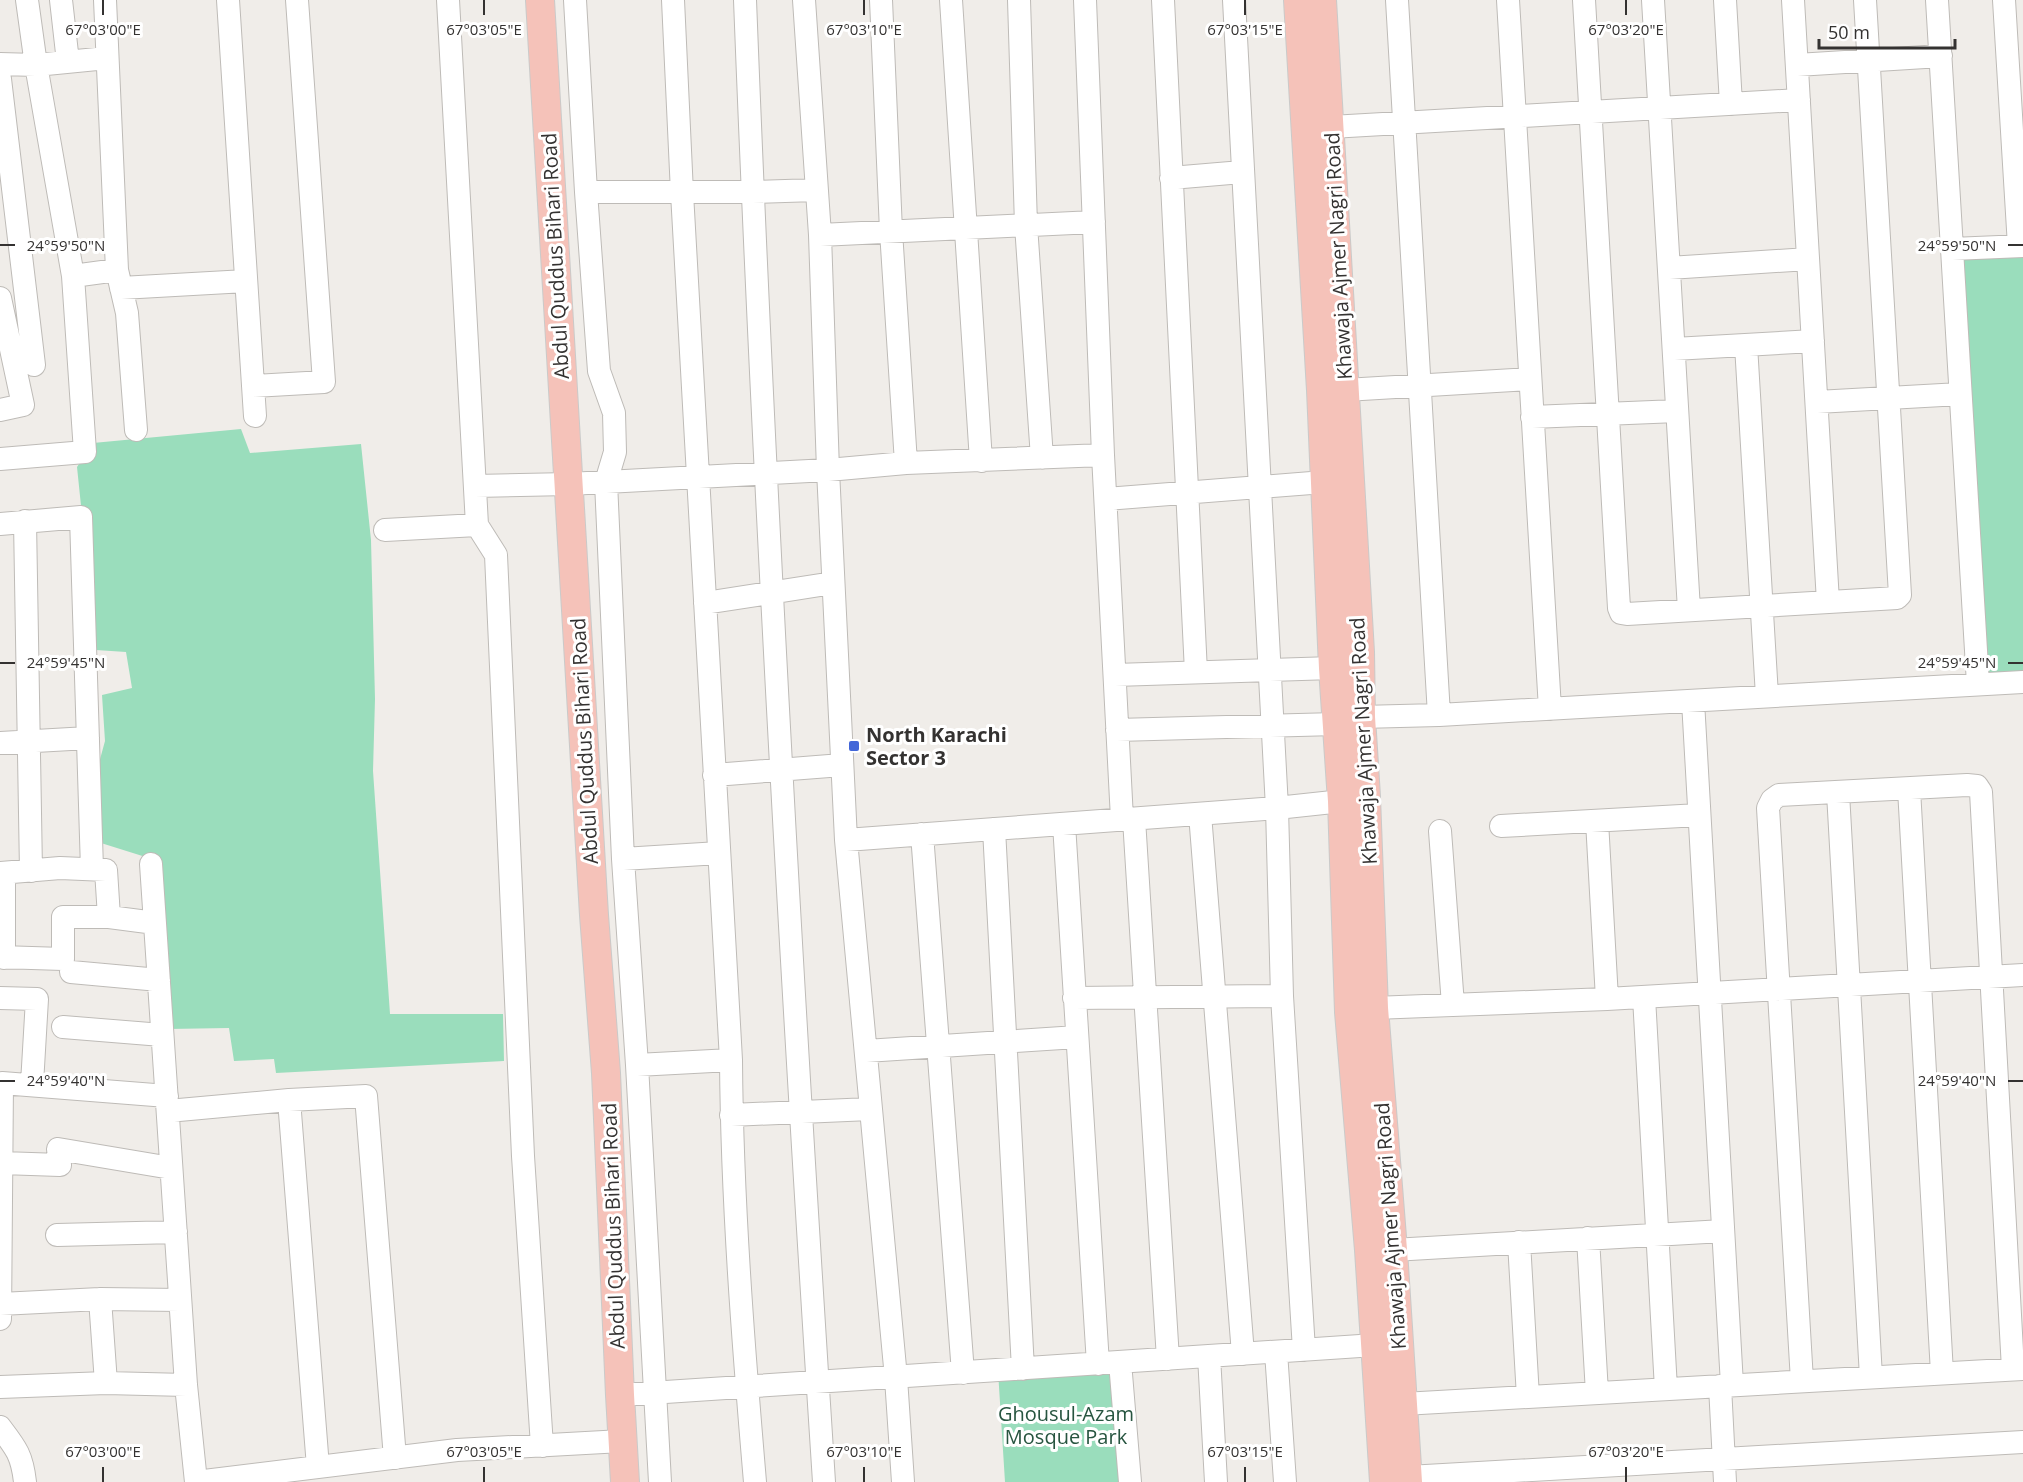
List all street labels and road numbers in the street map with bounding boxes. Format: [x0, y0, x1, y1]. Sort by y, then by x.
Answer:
street label: Abdul Quddus Bihari Road [535, 132, 575, 380]
street label: Khawaja Ajmer Nagri Road [1318, 132, 1358, 380]
street label: Abdul Quddus Bihari Road [564, 617, 604, 865]
street label: Khawaja Ajmer Nagri Road [1343, 617, 1383, 865]
street label: Abdul Quddus Bihari Road [595, 1102, 631, 1350]
street label: Khawaja Ajmer Nagri Road [1368, 1102, 1412, 1350]

